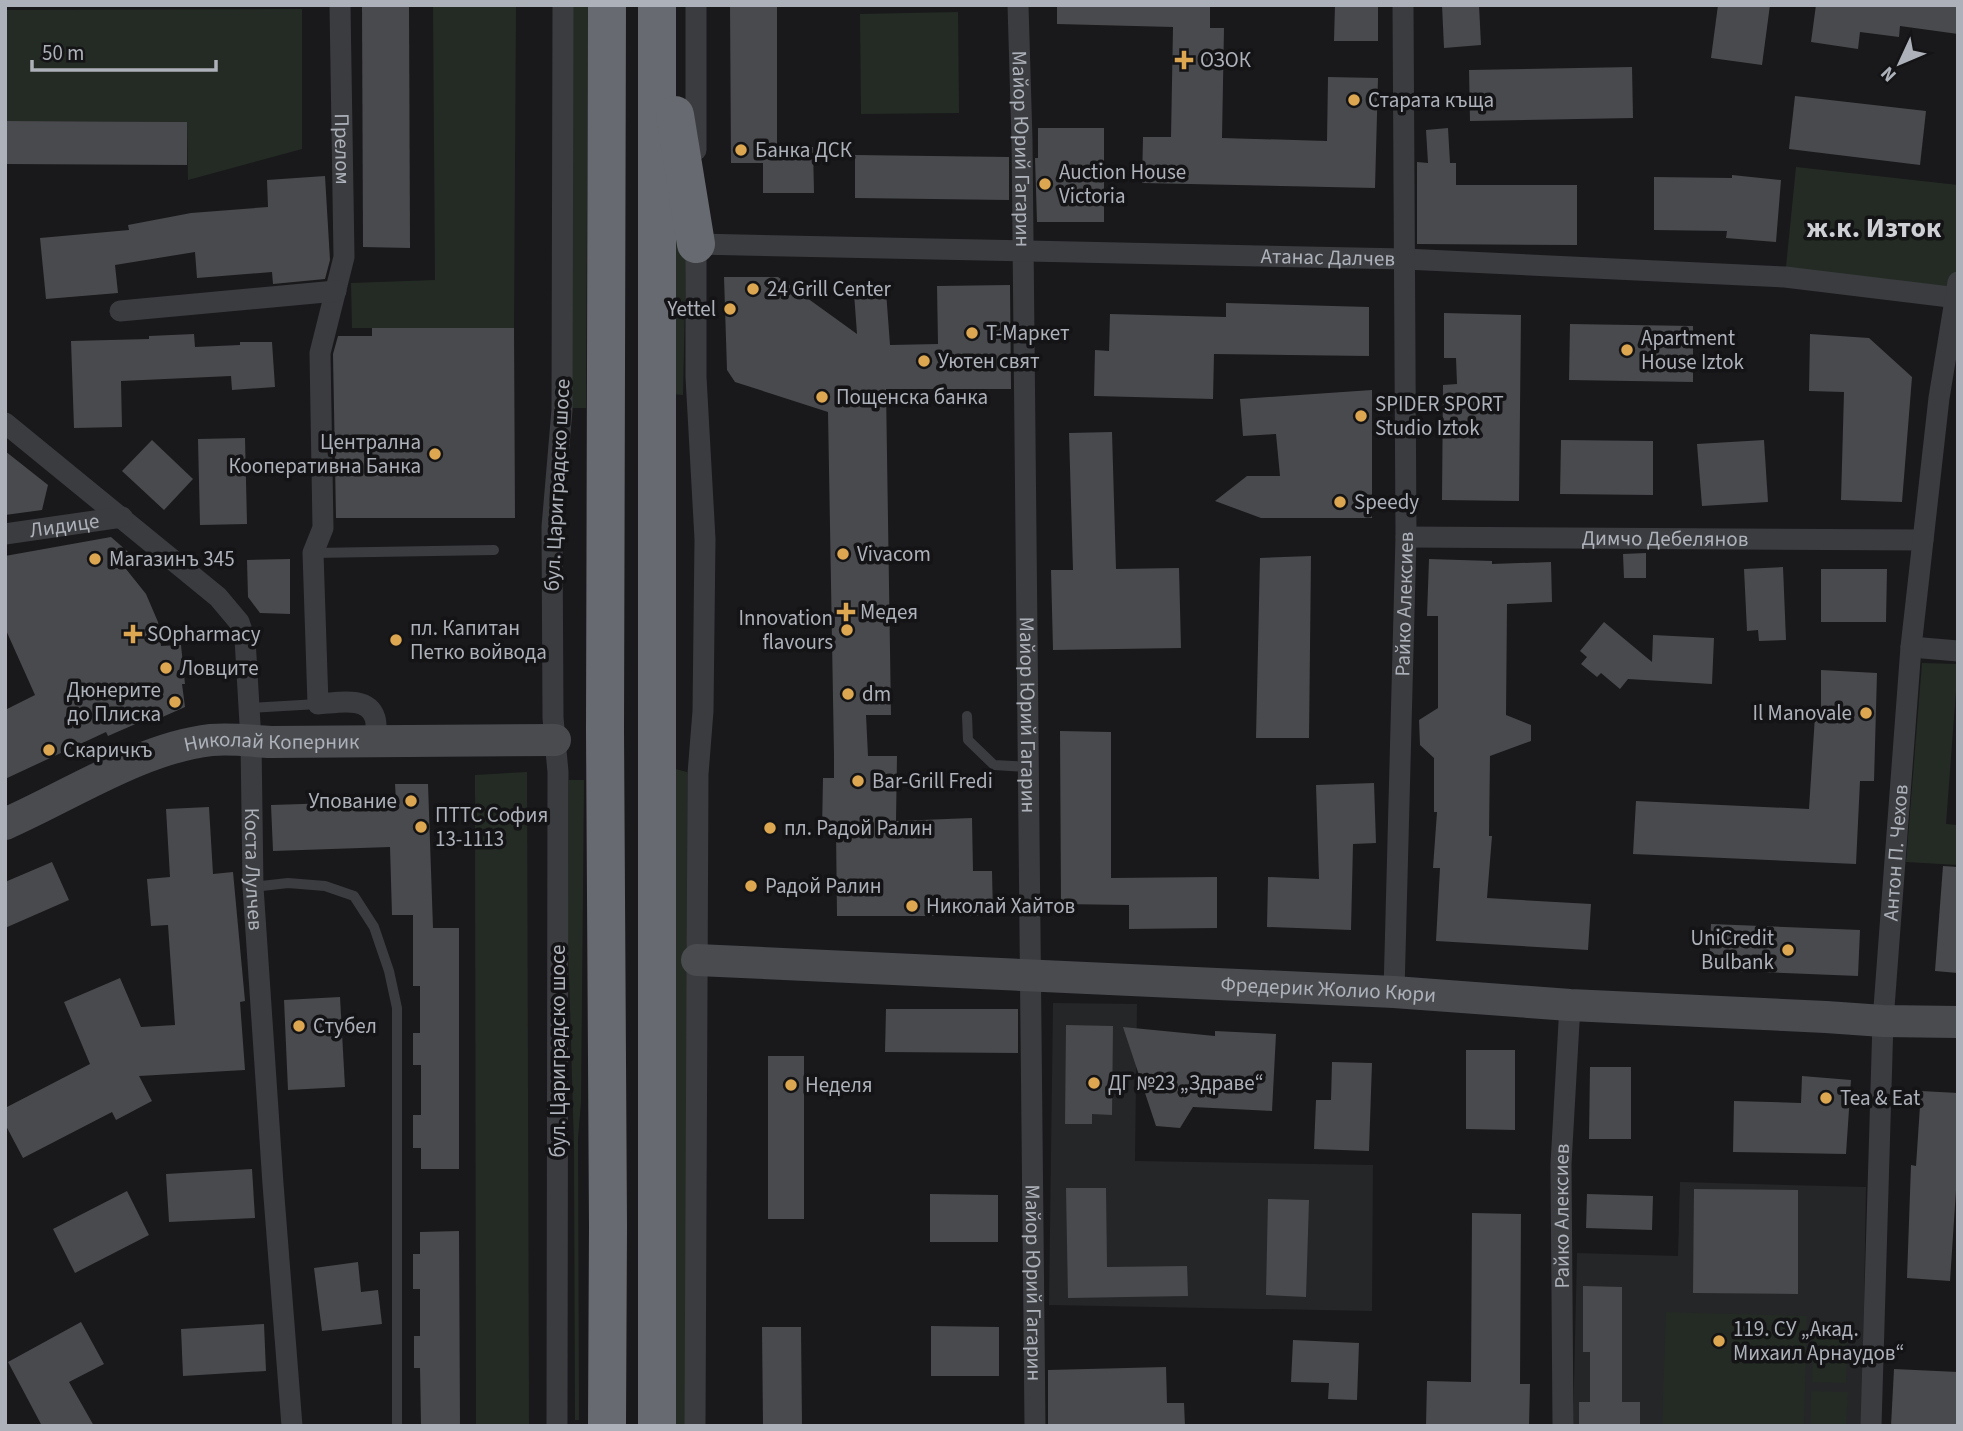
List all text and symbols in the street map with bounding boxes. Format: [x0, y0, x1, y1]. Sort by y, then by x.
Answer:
scale bar [32, 28, 215, 72]
north arrow [1865, 28, 1935, 98]
text: 50 m [42, 38, 84, 68]
place label: ОЗОК [1200, 45, 1252, 75]
street label: Майор Юрий Гагарин [1004, 50, 1038, 247]
marker: ОЗОК [1174, 50, 1194, 70]
text: N [1875, 60, 1903, 88]
place label: Старата къща [1368, 85, 1494, 115]
marker: Старата къща [1346, 92, 1362, 108]
street label: Прелом [327, 113, 358, 185]
place label: Банка ДСК [755, 135, 853, 165]
marker: Банка ДСК [733, 142, 749, 158]
place label: Auction House Victoria [1059, 157, 1186, 211]
marker: Auction House Victoria [1037, 176, 1053, 192]
district label: ж.к. Изток [1807, 208, 1942, 248]
street label: Атанас Далчев [1260, 241, 1395, 274]
place label: 24 Grill Center [767, 274, 892, 304]
marker: 24 Grill Center [745, 281, 761, 297]
place label: Yettel [666, 294, 716, 324]
marker: Yettel [722, 301, 738, 317]
place label: Т-Маркет [986, 318, 1070, 348]
place label: Apartment House Iztok [1641, 323, 1745, 377]
marker: Т-Маркет [964, 325, 980, 341]
marker: Apartment House Iztok [1619, 342, 1635, 358]
place label: Уютен свят [938, 346, 1040, 376]
marker: Уютен свят [916, 353, 932, 369]
street label: бул. Цариградско шосе [536, 378, 578, 592]
place label: Пощенска банка [836, 382, 988, 412]
marker: Пощенска банка [814, 389, 830, 405]
place label: SPIDER SPORT Studio Iztok [1375, 389, 1504, 443]
marker: SPIDER SPORT Studio Iztok [1353, 408, 1369, 424]
place label: Централна Кооперативна Банка [228, 427, 421, 481]
marker: Централна Кооперативна Банка [427, 446, 443, 462]
place label: Speedy [1354, 487, 1419, 517]
marker: Speedy [1332, 494, 1348, 510]
street label: Лидице [27, 505, 101, 545]
street label: Димчо Дебелянов [1582, 523, 1748, 554]
street label: Райко Алексиев [1387, 532, 1421, 677]
place label: Vivacom [857, 539, 931, 569]
place label: Магазинъ 345 [109, 544, 235, 574]
marker: Vivacom [835, 546, 851, 562]
marker: Магазинъ 345 [87, 551, 103, 567]
place label: Медея [860, 597, 918, 627]
place label: Innovation flavours [738, 603, 833, 657]
marker: Медея [838, 604, 854, 620]
place label: пл. Капитан Петко войвода [410, 613, 547, 667]
street label: Майор Юрий Гагарин [1012, 616, 1044, 813]
place label: SOpharmacy [147, 619, 261, 649]
marker: Innovation flavours [839, 622, 855, 638]
marker: SOpharmacy [125, 626, 141, 642]
marker: пл. Капитан Петко войвода [388, 632, 404, 648]
place label: Ловците [180, 653, 259, 683]
marker: Ловците [158, 660, 174, 676]
place label: Дюнерите до Плиска [66, 675, 161, 729]
place label: dm [862, 679, 891, 709]
marker: dm [840, 686, 856, 702]
marker: Дюнерите до Плиска [167, 694, 183, 710]
place label: Il Manovale [1753, 698, 1852, 728]
marker: Il Manovale [1858, 705, 1874, 721]
street label: Николай Коперник [181, 724, 360, 759]
place label: Скаричкъ [63, 735, 153, 765]
marker: Скаричкъ [41, 742, 57, 758]
place label: Bar-Grill Fredi [872, 766, 993, 796]
marker: Bar-Grill Fredi [850, 773, 866, 789]
street label: Антон П. Чехов [1876, 783, 1916, 922]
place label: Упование [309, 786, 397, 816]
marker: Упование [403, 793, 419, 809]
place label: ПТТС София 13-1113 [435, 800, 548, 854]
street label: Коста Лулчев [237, 808, 271, 931]
place label: пл. Радой Ралин [784, 813, 933, 843]
marker: ПТТС София 13-1113 [413, 819, 429, 835]
marker: пл. Радой Ралин [762, 820, 778, 836]
place label: Радой Ралин [765, 871, 882, 901]
marker: Радой Ралин [743, 878, 759, 894]
place label: Николай Хайтов [926, 891, 1075, 921]
marker: Николай Хайтов [904, 898, 920, 914]
place label: UniCredit Bulbank [1690, 923, 1775, 977]
marker: UniCredit Bulbank [1780, 942, 1796, 958]
street label: бул. Цариградско шосе [543, 945, 573, 1157]
street label: Фредерик Жолио Кюри [1220, 969, 1437, 1010]
place label: Стубел [313, 1011, 377, 1041]
marker: Стубел [291, 1018, 307, 1034]
place label: ДГ №23 „Здраве“ [1108, 1068, 1264, 1098]
place label: Неделя [805, 1070, 873, 1100]
marker: ДГ №23 „Здраве“ [1086, 1075, 1102, 1091]
marker: Неделя [783, 1077, 799, 1093]
place label: Tea & Eat [1840, 1083, 1920, 1113]
marker: Tea & Eat [1818, 1090, 1834, 1106]
street label: Райко Алексиев [1546, 1143, 1577, 1289]
street label: Майор Юрий Гагарин [1018, 1184, 1050, 1381]
place label: 119. СУ „Акад. Михаил Арнаудов“ [1733, 1314, 1904, 1368]
marker: 119. СУ „Акад. Михаил Арнаудов“ [1711, 1333, 1727, 1349]

